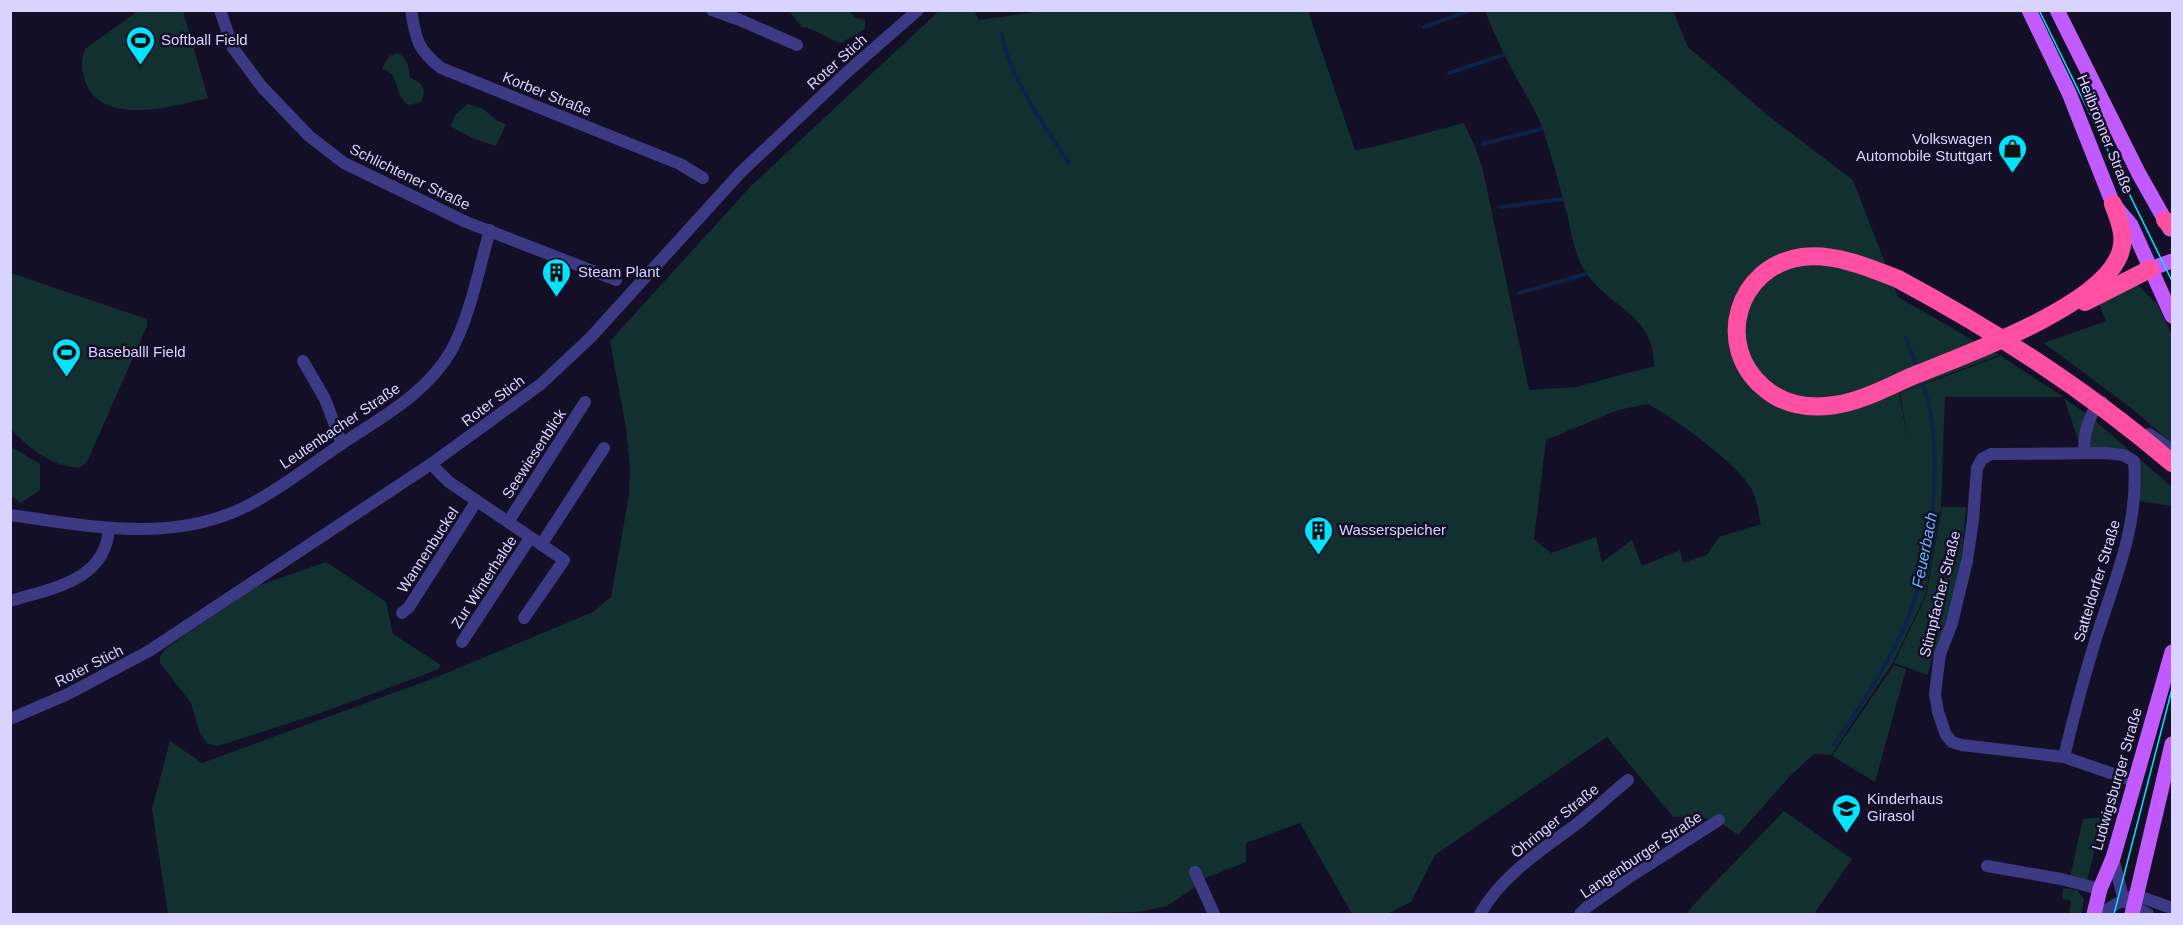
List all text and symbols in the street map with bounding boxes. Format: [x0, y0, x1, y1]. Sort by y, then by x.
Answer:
sports icon: Softball Field [124, 24, 156, 66]
street label: Roter Stich [803, 30, 870, 93]
place label: Softball Field [161, 31, 248, 48]
street label: Korber Straße [500, 68, 594, 119]
street label: Heilbronner Straße [2074, 72, 2137, 196]
place label: Volkswagen Automobile Stuttgart [1856, 130, 1993, 164]
shop icon: Volkswagen Automobile Stuttgart [1997, 132, 2029, 174]
street label: Schlichtener Straße [347, 140, 473, 213]
building icon: Steam Plant [541, 256, 573, 298]
place label: Steam Plant [578, 263, 661, 280]
sports icon: Baseballl Field [51, 336, 83, 378]
place label: Baseballl Field [88, 343, 186, 360]
street label: Roter Stich [458, 371, 527, 430]
street label: Leutenbacher Straße [277, 379, 403, 472]
street label: Seewiesenblick [498, 405, 569, 502]
street label: Wannenbuckel [394, 504, 462, 596]
water label: Feuerbach [1909, 511, 1940, 589]
building icon: Wasserspeicher [1302, 514, 1334, 556]
street label: Satteldorfer Straße [2070, 518, 2123, 644]
place label: Wasserspeicher [1339, 521, 1446, 538]
street label: Stimpfacher Straße [1916, 529, 1963, 659]
street label: Zur Winterhalde [447, 532, 520, 631]
street label: Roter Stich [52, 641, 126, 690]
street label: Ludwigsburger Straße [2088, 706, 2145, 852]
street label: Öhringer Straße [1508, 780, 1602, 861]
place label: Kinderhaus Girasol [1867, 790, 1943, 824]
school or university icon: Kinderhaus Girasol [1830, 792, 1862, 834]
street label: Langenburger Straße [1577, 808, 1705, 902]

